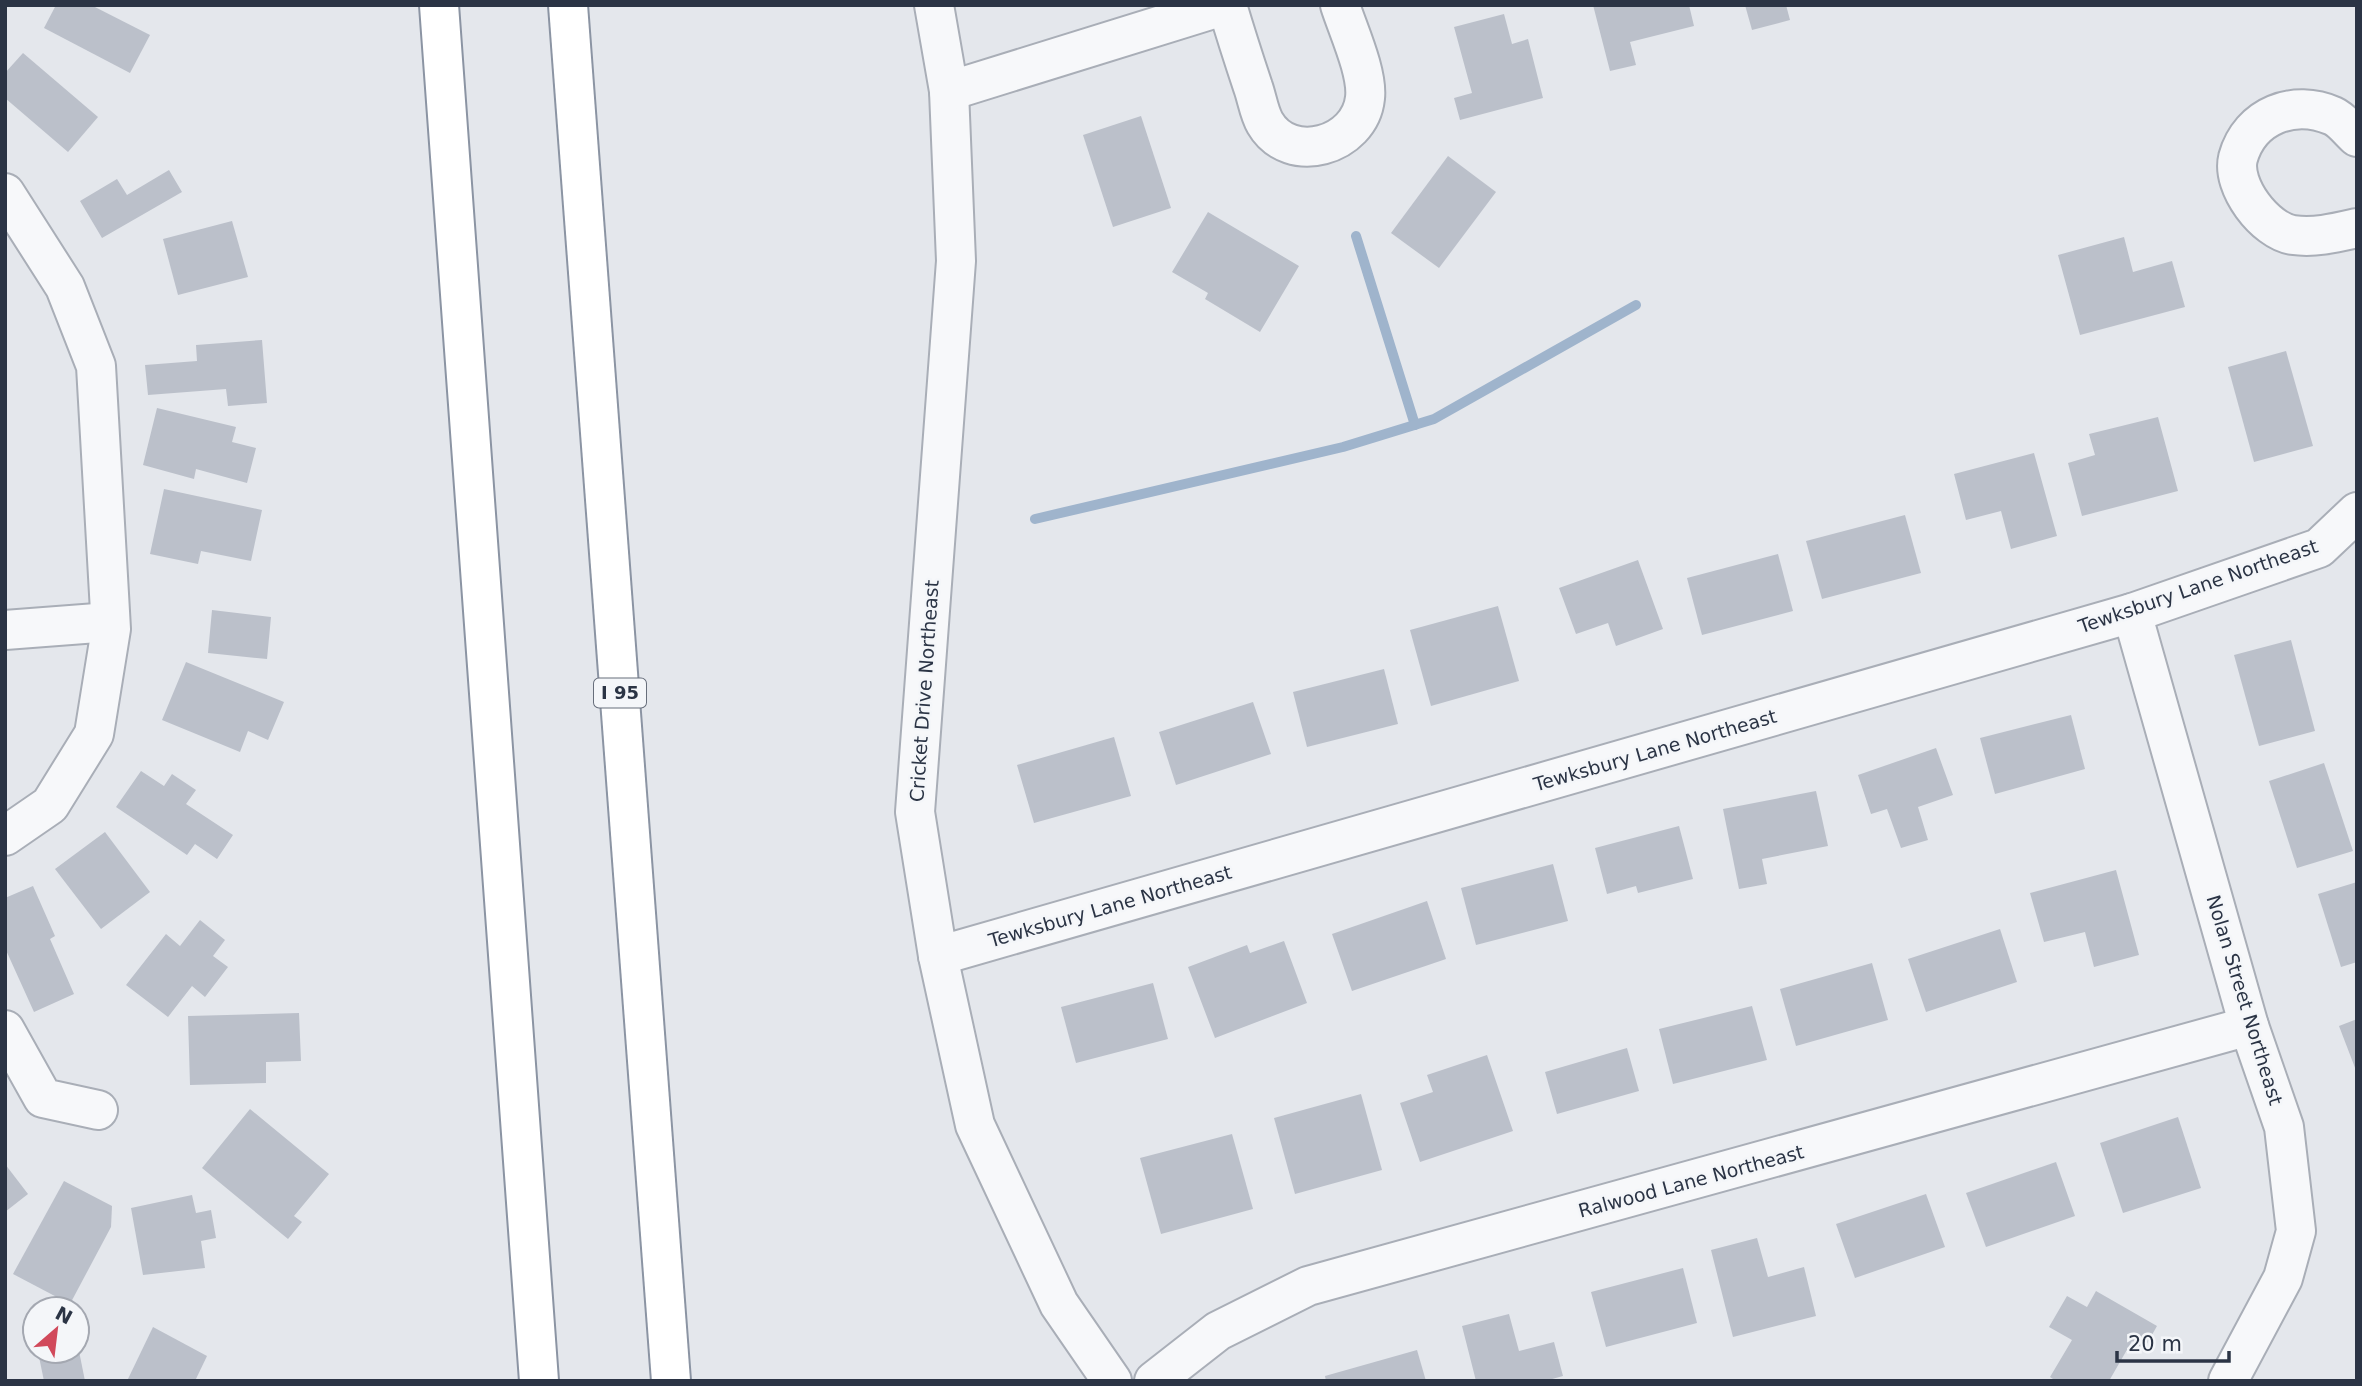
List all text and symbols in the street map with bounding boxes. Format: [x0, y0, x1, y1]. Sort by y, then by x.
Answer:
street label: Tewksbury Lane Northeast [2075, 535, 2320, 638]
street label: Cricket Drive Northeast [905, 579, 943, 803]
road number: I 95 [594, 678, 646, 708]
street label: Tewksbury Lane Northeast [1530, 705, 1779, 796]
street label: Tewksbury Lane Northeast [985, 861, 1234, 952]
street label: Nolan Street Northeast [2203, 892, 2287, 1108]
street label: Ralwood Lane Northeast [1576, 1140, 1806, 1222]
north arrow [21, 1295, 91, 1365]
text: N [52, 1302, 76, 1328]
scale bar [2117, 1320, 2229, 1364]
text: 20 m [2128, 1332, 2182, 1356]

